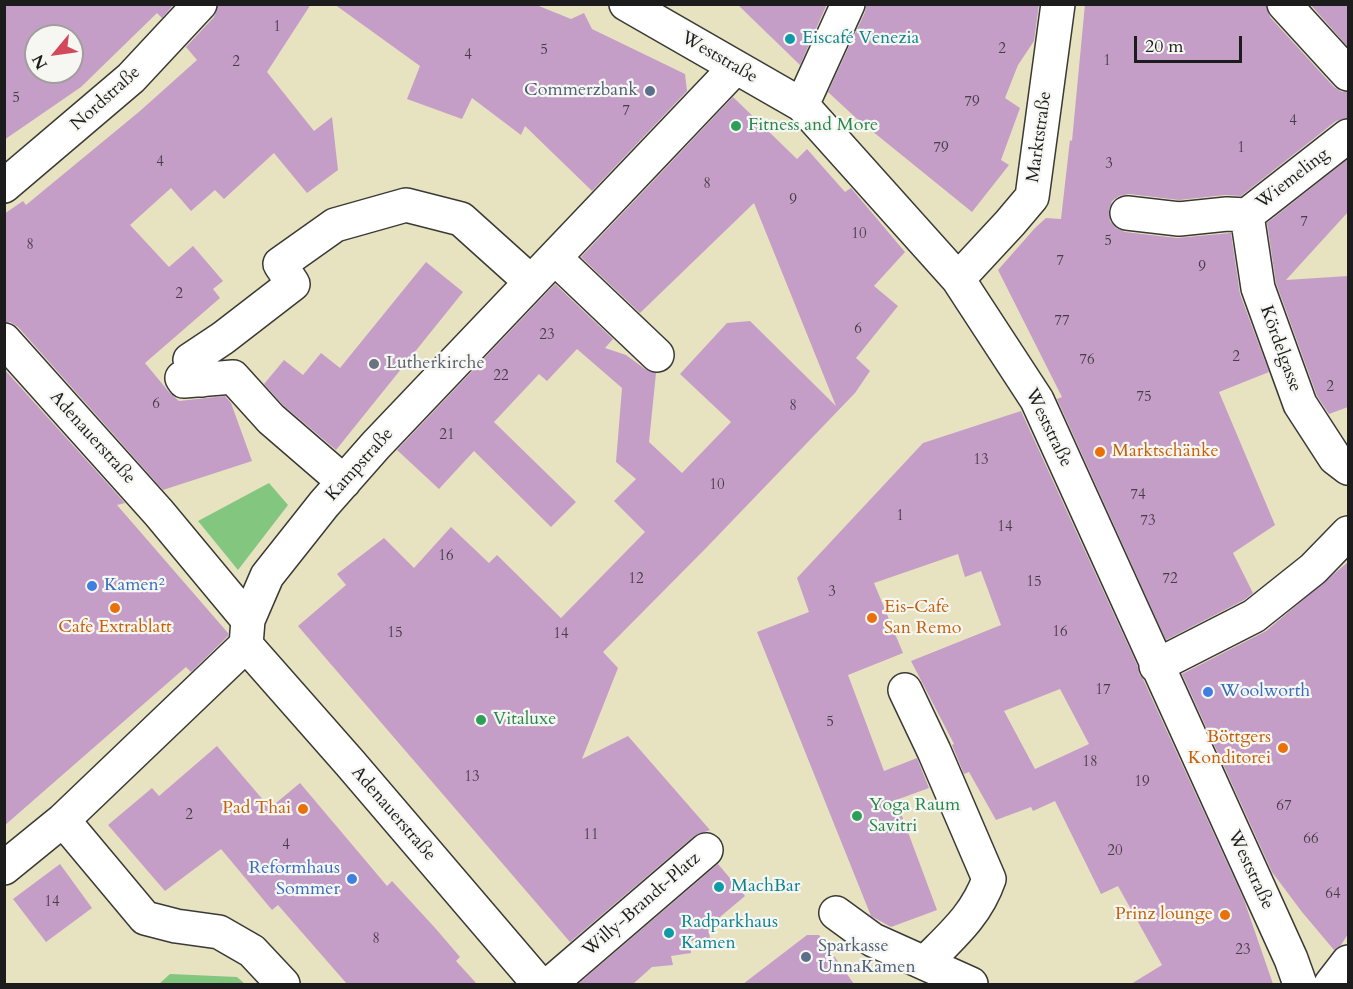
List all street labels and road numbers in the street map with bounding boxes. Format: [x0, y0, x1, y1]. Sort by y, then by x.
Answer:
street label: Weststraße [677, 27, 761, 89]
street label: Nordstraße [67, 62, 145, 136]
street label: Marktstraße [1023, 90, 1057, 184]
street label: Wiemeling [1252, 144, 1334, 214]
street label: Kördelgasse [1254, 303, 1306, 395]
street label: Weststraße [1020, 385, 1076, 471]
street label: Adenauerstraße [44, 387, 140, 489]
street label: Kampstraße [322, 424, 398, 506]
street label: Adenauerstraße [346, 762, 440, 866]
street label: Weststraße [1222, 827, 1278, 913]
street label: Willy-Brandt-Platz [579, 848, 705, 962]

